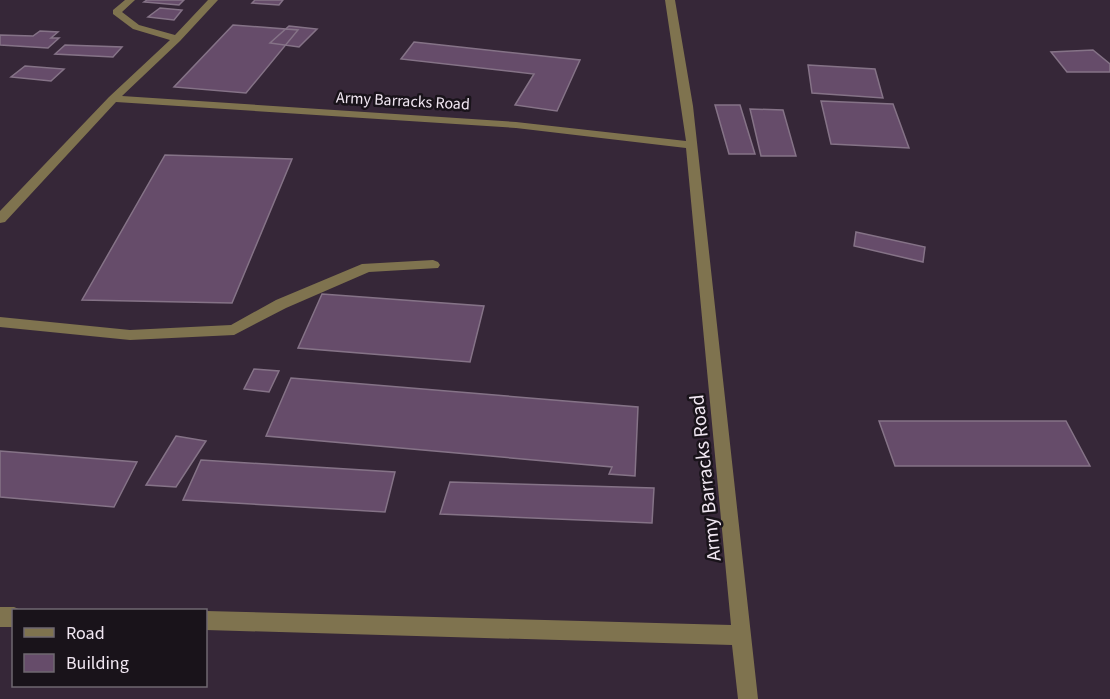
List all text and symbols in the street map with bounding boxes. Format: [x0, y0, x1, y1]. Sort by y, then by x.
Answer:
street label: Army Barracks Road [336, 87, 470, 115]
street label: Army Barracks Road [683, 393, 729, 563]
legend [12, 609, 207, 687]
text: Road [66, 621, 105, 646]
text: Building [66, 651, 129, 676]

